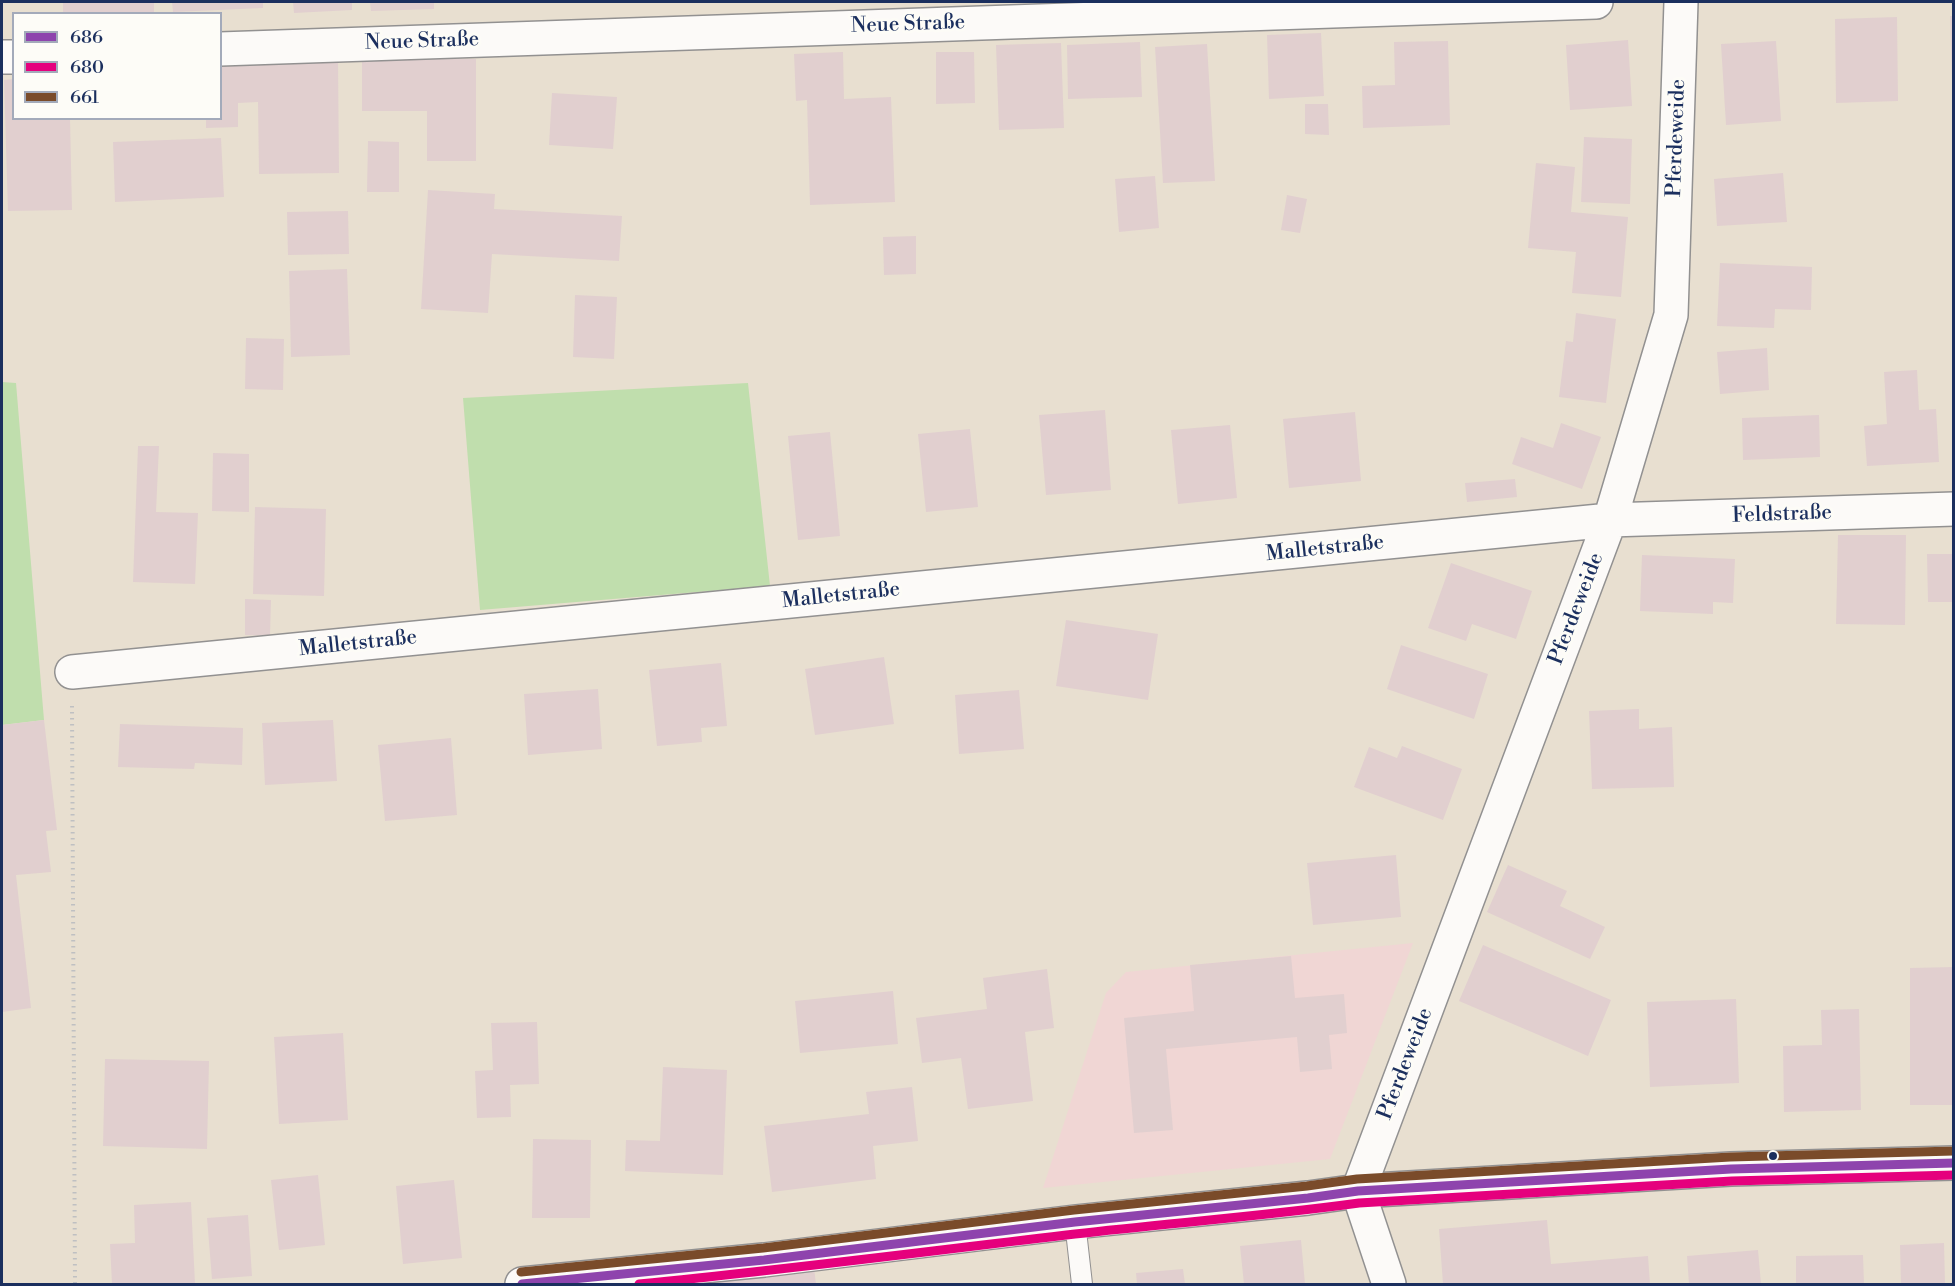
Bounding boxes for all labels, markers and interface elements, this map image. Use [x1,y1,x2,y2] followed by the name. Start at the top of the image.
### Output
[850,10,966,40] street label: Neue Straße
[12,12,222,120] legend
[70,26,103,49] text: 686
[364,27,480,57] street label: Neue Straße
[70,56,104,79] text: 680
[1662,79,1692,197] street label: Pferdeweide
[70,86,99,109] text: 661
[1732,501,1832,529] street label: Feldstraße
[1265,530,1385,568] street label: Malletstraße
[1544,549,1610,669] street label: Pferdeweide
[781,577,901,615] street label: Malletstraße
[298,625,418,663] street label: Malletstraße
[1373,1004,1439,1124] street label: Pferdeweide
[1767,1150,1779,1162] unlabelled marker

